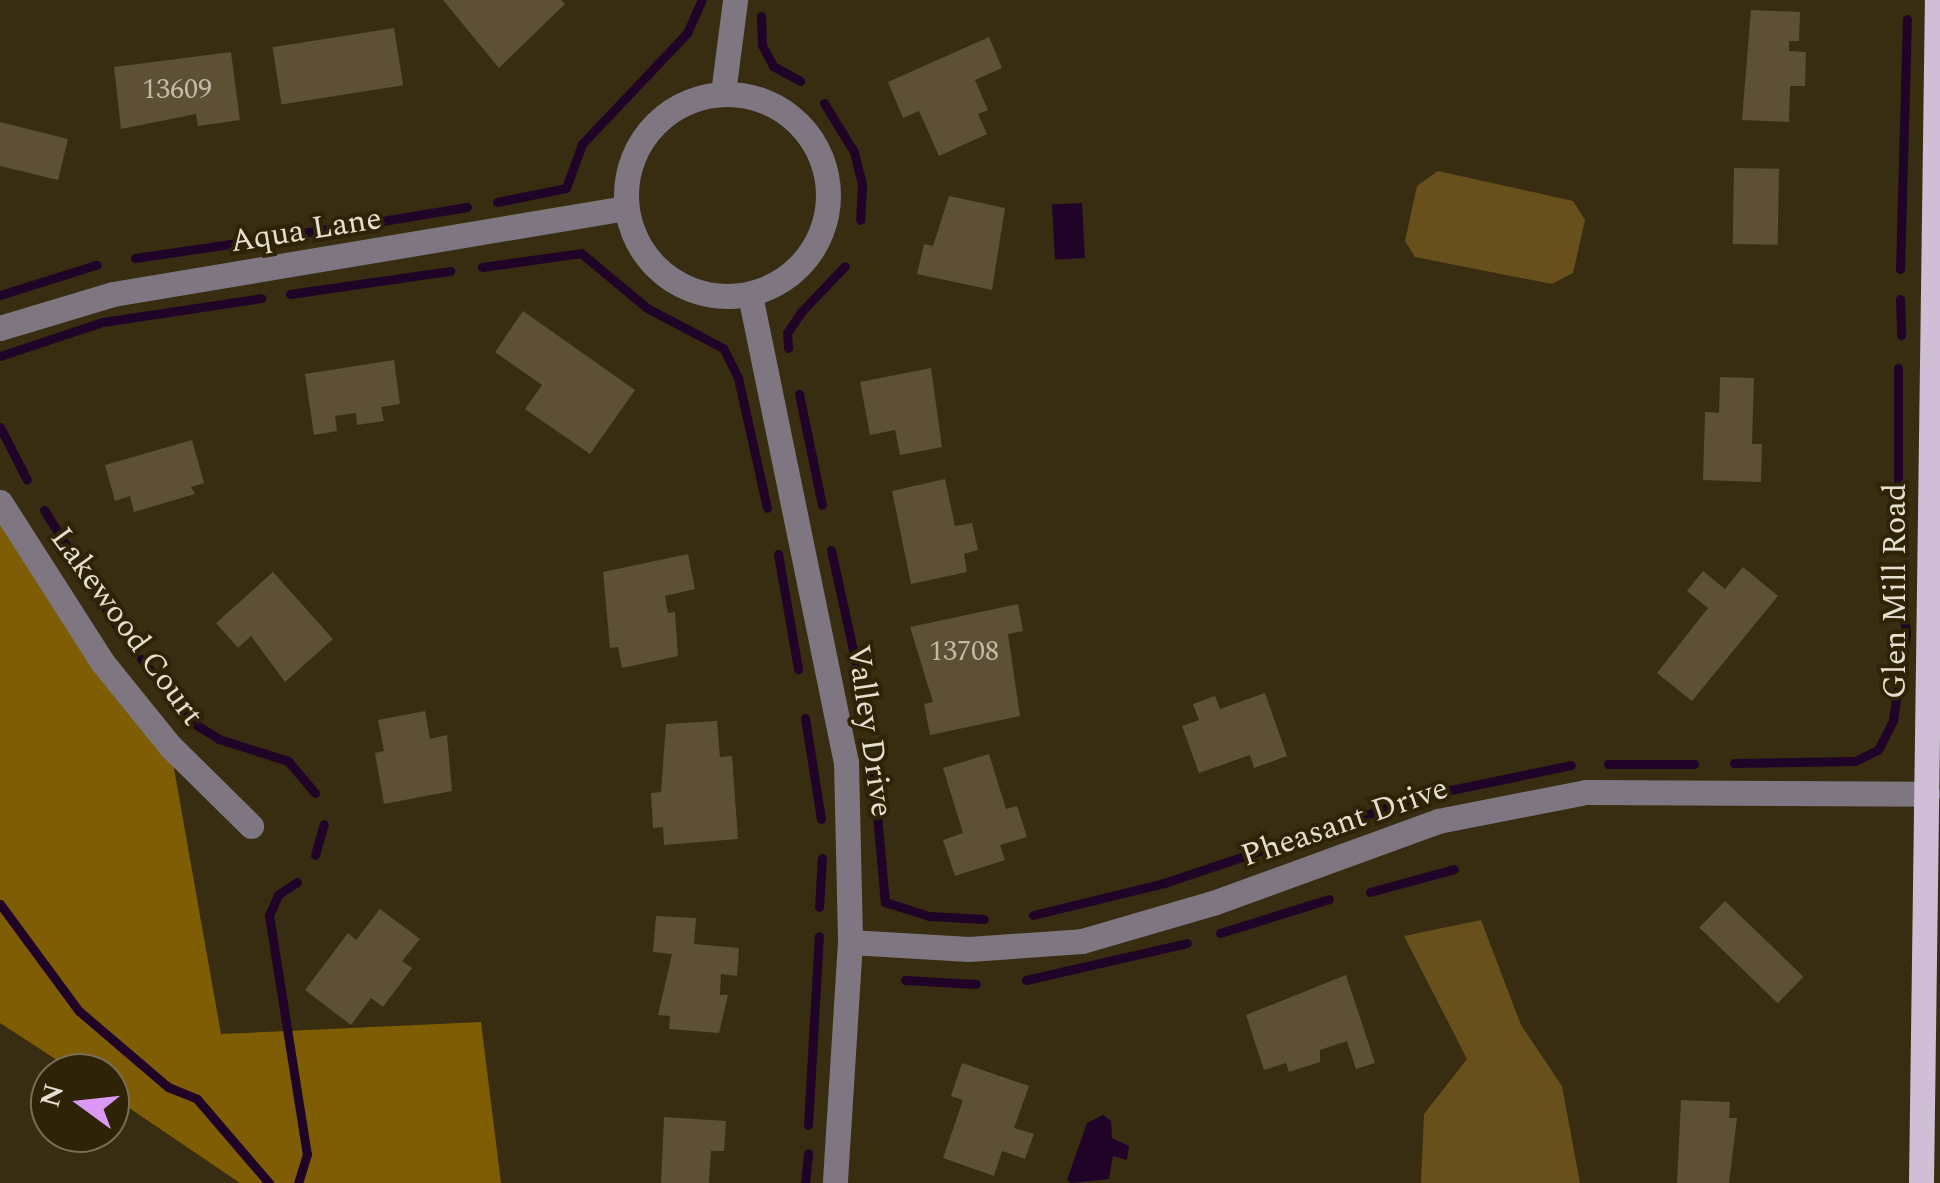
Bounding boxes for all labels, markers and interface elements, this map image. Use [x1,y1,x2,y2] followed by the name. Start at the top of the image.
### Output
[142,73,212,107] house number: 13609
[228,200,384,262] street label: Aqua Lane
[1877,483,1915,699] street label: Glen Mill Road
[41,520,211,734] street label: Lakewood Court
[929,635,999,669] house number: 13708
[838,642,900,820] street label: Valley Drive
[1237,770,1453,876] street label: Pheasant Drive
[30,1053,130,1153] north arrow
[29,1079,76,1112] text: N

